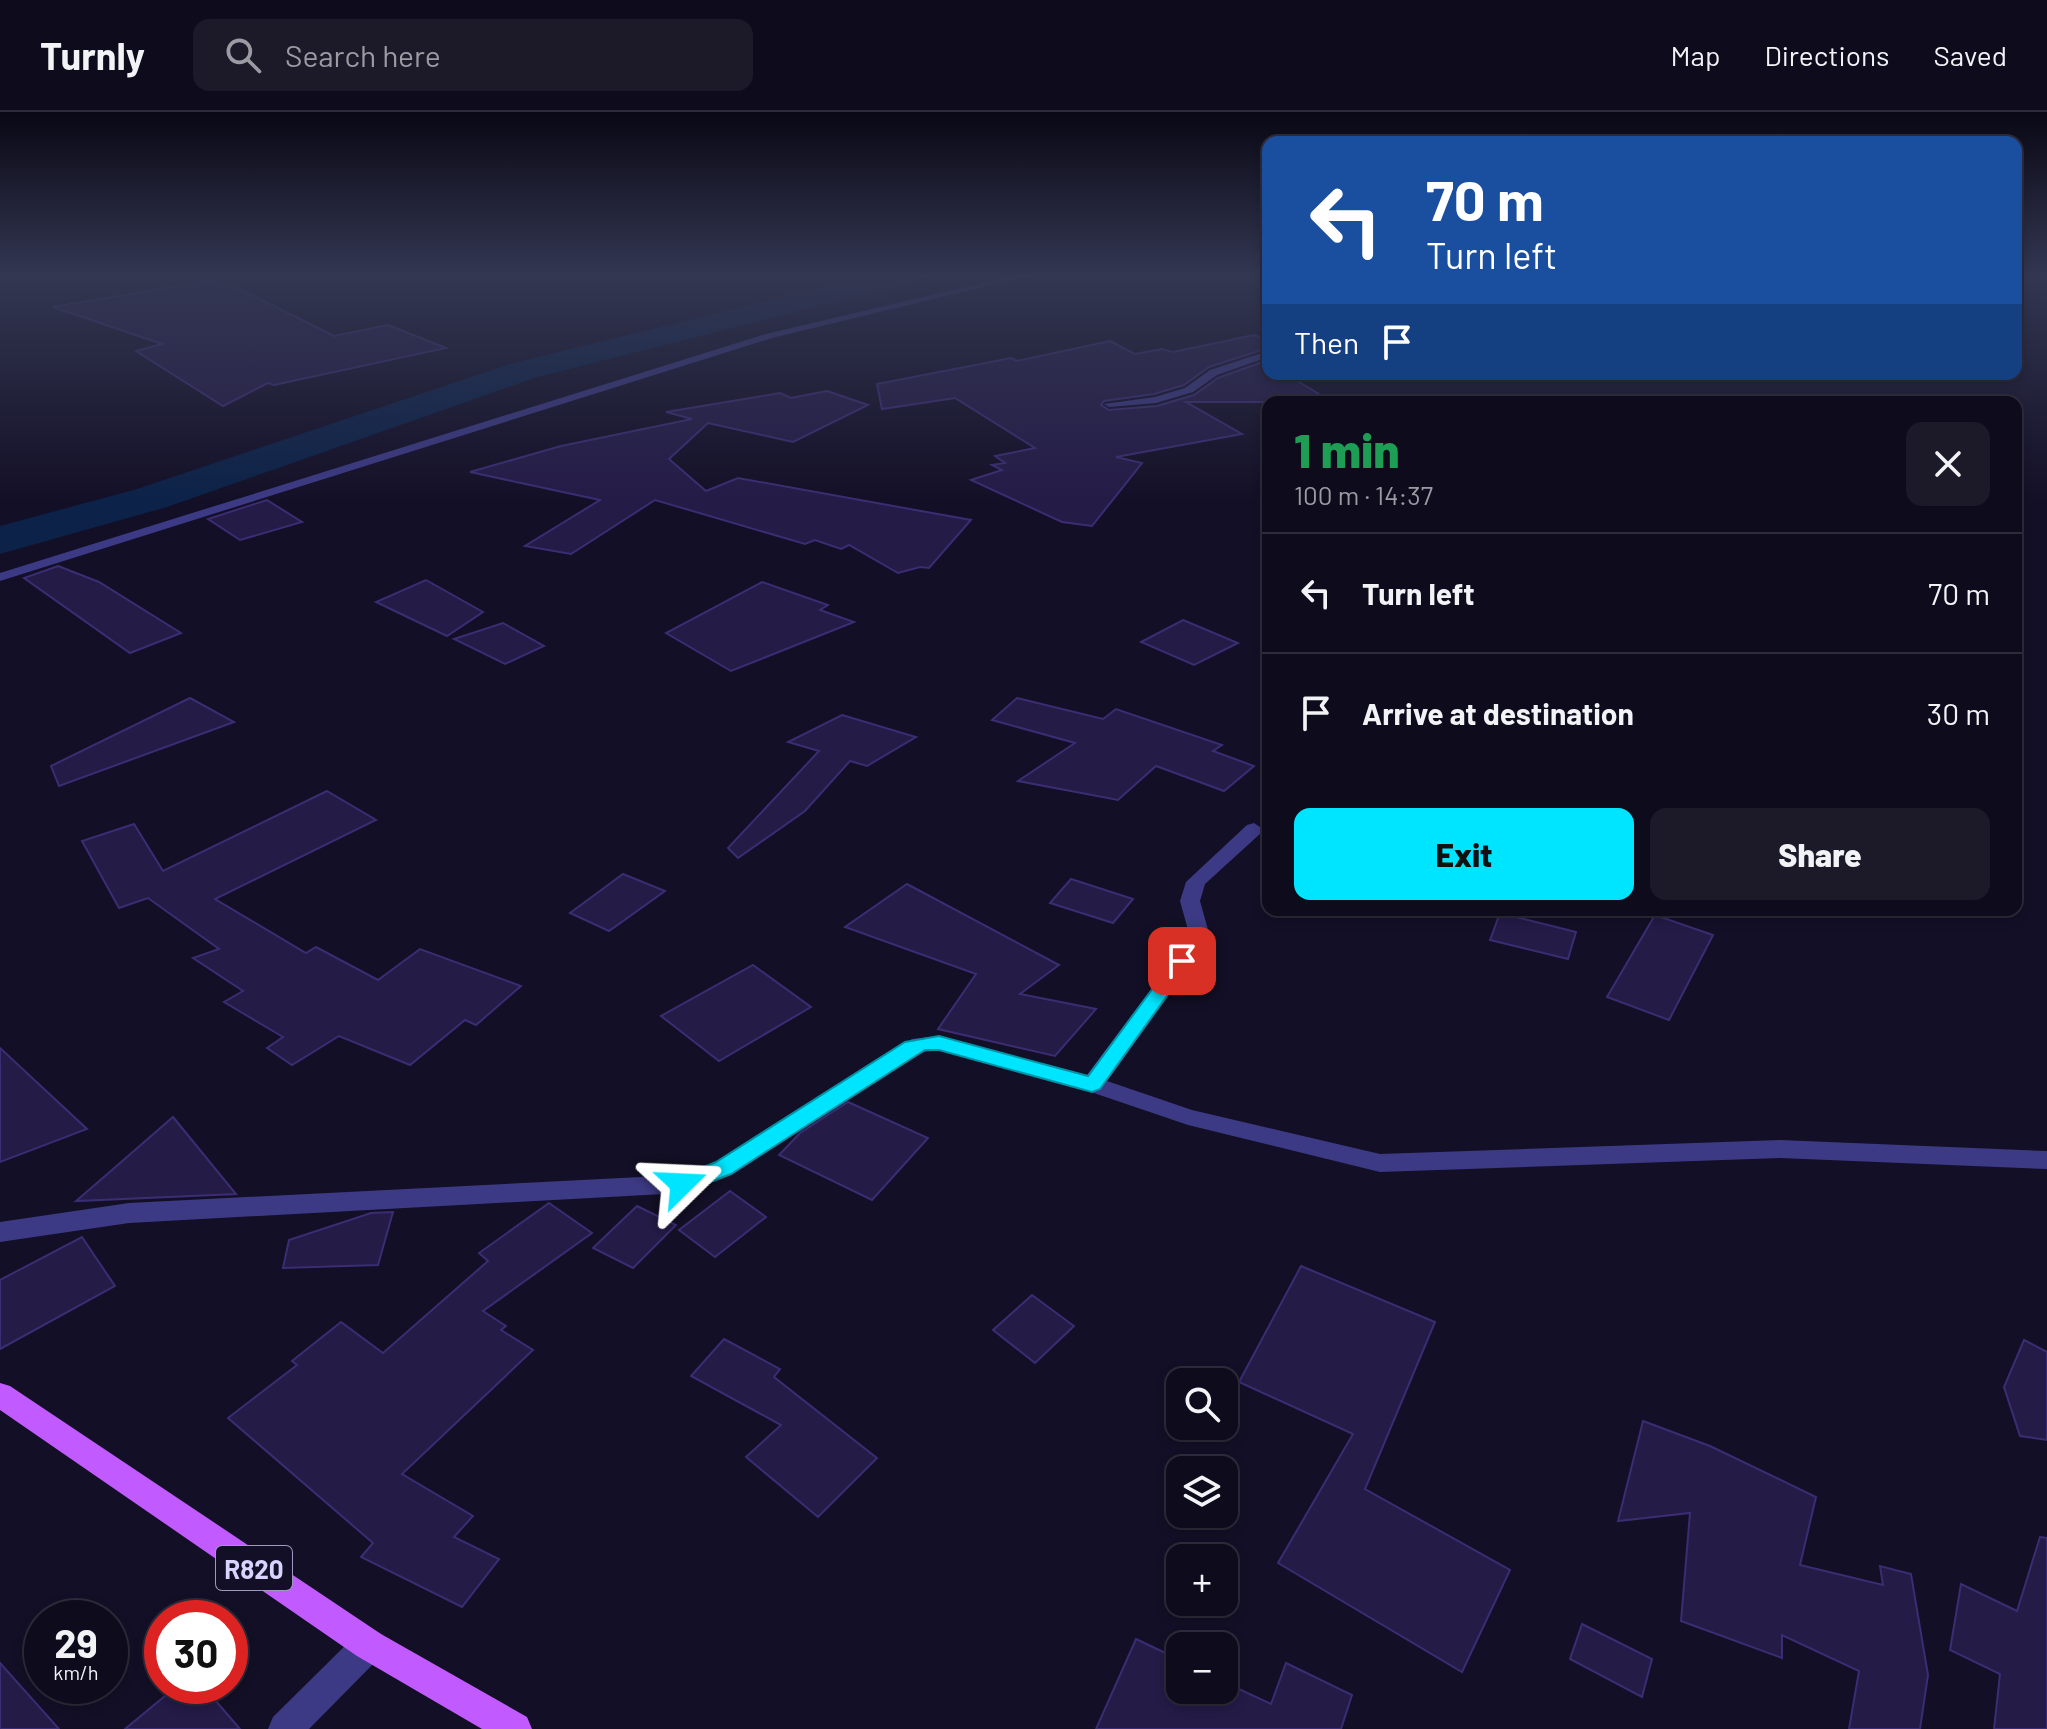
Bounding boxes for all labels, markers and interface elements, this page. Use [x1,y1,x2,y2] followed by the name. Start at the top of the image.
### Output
[193,19,753,91] search box
[40,32,145,78] text: Turnly
[221,33,265,77] icon: search
[285,37,441,73] text: Search here
[1671,38,1720,72] text: Map
[1764,38,1890,72] text: Directions
[1934,38,2007,72] text: Saved
[1426,165,1544,232] text: 70 m
[1294,168,1398,272] icon: left
[1426,233,1557,276] text: Turn left
[1375,320,1419,364] icon: arrive
[1294,324,1359,360] text: Then
[1294,420,1400,478] text: 1 min
[1906,422,1990,506] button: close
[1294,479,1433,510] text: 100 m · 14:37
[1294,571,1338,615] icon: left
[1362,575,1475,611] text: Turn left
[1928,575,1990,611] text: 70 m
[1294,691,1338,735] icon: arrive
[1362,695,1634,731] text: Arrive at destination
[1927,695,1990,731] text: 30 m
[1294,808,1634,900] button: Exit
[1650,808,1990,900] button: Share
[1148,927,1216,995] pin
[1160,939,1204,983] icon: arrive
[640,1142,724,1226] position arrow
[1166,1368,1238,1704] map controls
[1166,1368,1238,1440] button: search
[1166,1456,1238,1528] button: layers
[1166,1544,1238,1616] button: +
[216,1546,292,1590] road number: R820
[144,1600,248,1704] speed limit sign: 30
[54,1618,98,1666] text: 29
[1166,1632,1238,1704] button: −
[53,1660,99,1684] text: km/h

